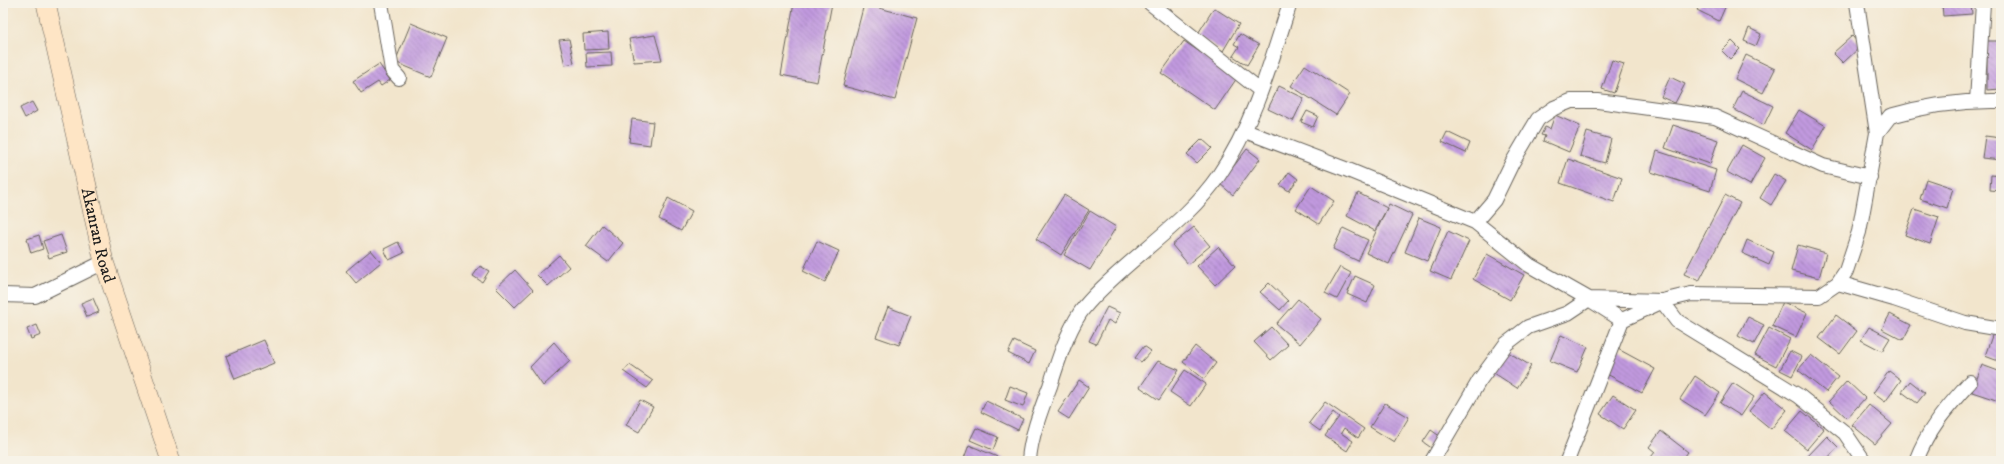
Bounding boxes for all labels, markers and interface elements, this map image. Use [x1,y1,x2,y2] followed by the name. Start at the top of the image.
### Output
[76,186,120,286] street label: Akanran Road

